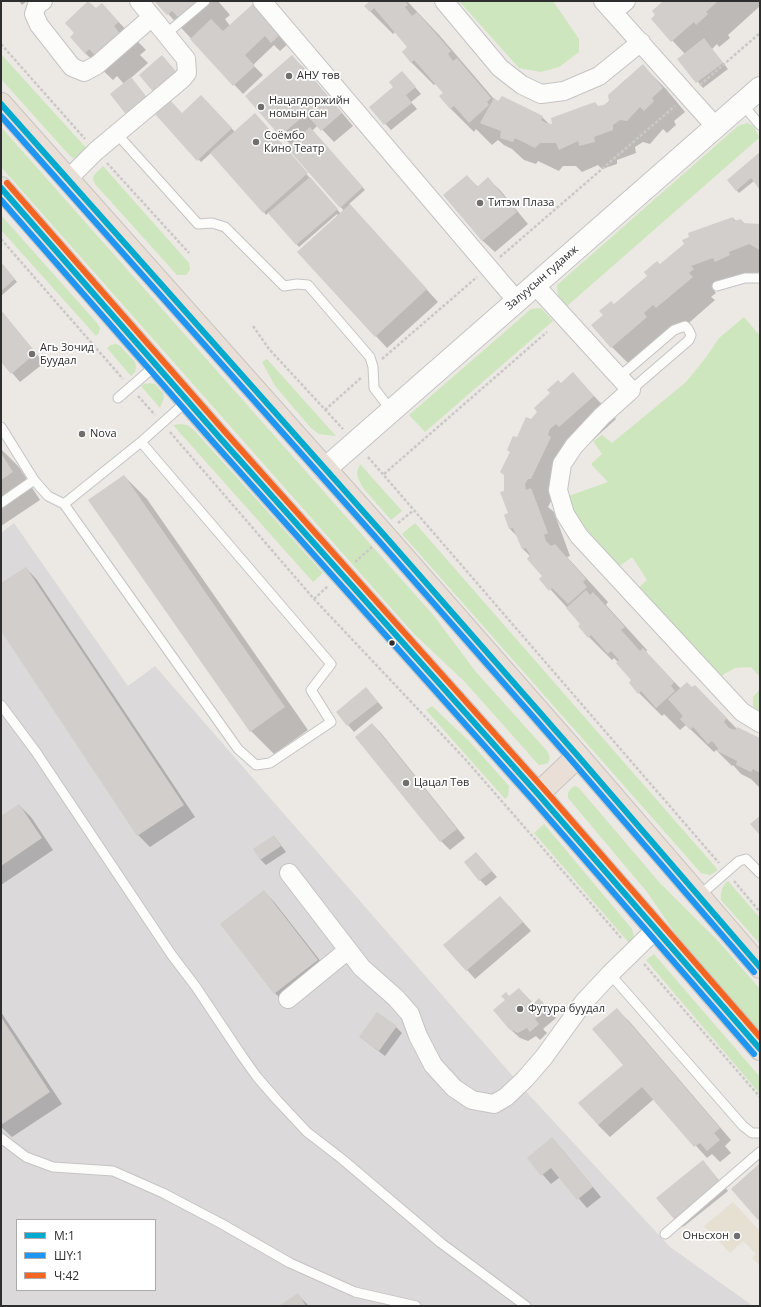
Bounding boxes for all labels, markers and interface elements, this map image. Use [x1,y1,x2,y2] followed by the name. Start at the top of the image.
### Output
[297,69,340,83] place label: АНУ төв
[284,71,294,81] marker: АНУ төв
[269,94,350,120] place label: Нацагдоржийн номын сан
[256,102,266,112] marker: Нацагдоржийн номын сан
[264,129,324,155] place label: Соёмбо Кино Театр
[251,137,261,147] marker: Соёмбо Кино Театр
[488,196,554,210] place label: Титэм Плаза
[475,198,485,208] marker: Титэм Плаза
[503,243,581,313] street label: Залуусын гудамж
[40,341,94,367] place label: Агь 3очид Буудал
[27,349,37,359] marker: Агь 3очид Буудал
[90,427,117,441] place label: Nova
[77,429,87,439] marker: Nova
[387,638,397,648] unlabelled marker
[414,776,469,790] place label: Цацал Төв
[401,778,411,788] marker: Цацал Төв
[528,1002,605,1016] place label: Футура буудал
[515,1004,525,1014] marker: Футура буудал
[16,1219,156,1291] legend
[54,1227,75,1244] text: М:1
[682,1229,729,1243] place label: Оньсхон
[732,1231,742,1241] marker: Оньсхон
[54,1247,83,1264] text: ШҮ:1
[54,1267,79,1284] text: Ч:42

